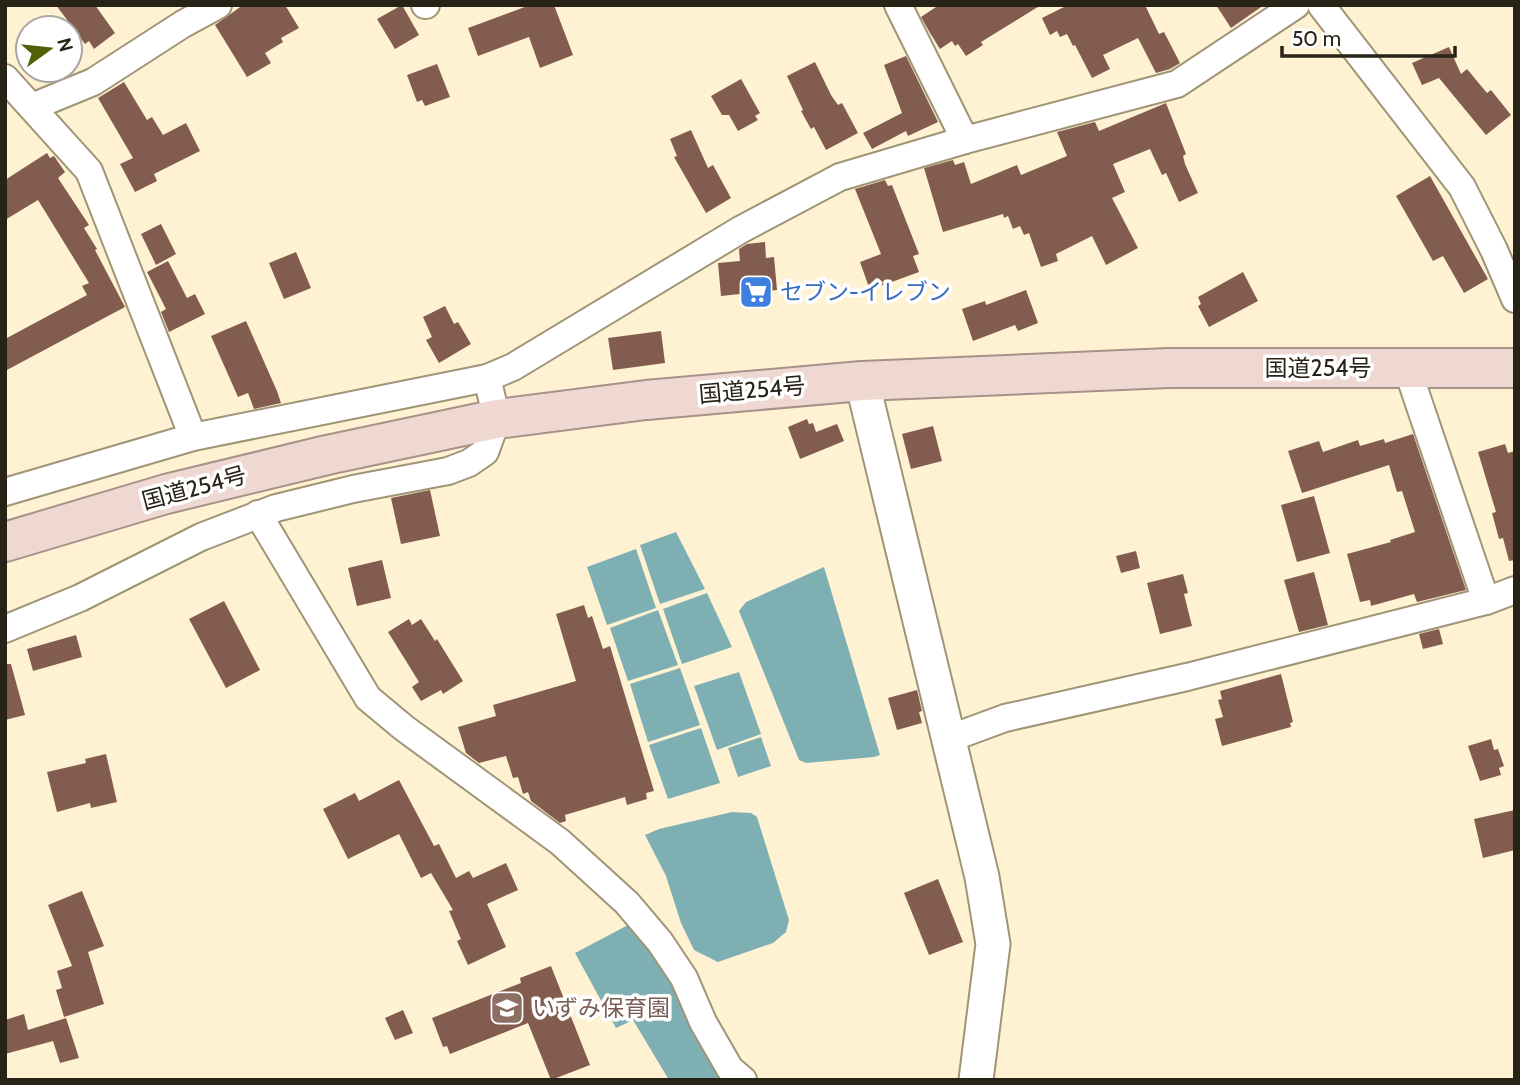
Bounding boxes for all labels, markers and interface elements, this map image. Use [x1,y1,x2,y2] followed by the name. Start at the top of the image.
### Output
[14,14,84,84] north arrow
[1282,14,1455,58] scale bar
[1292,26,1341,51] text: 50 m
[52,35,78,54] text: N
[737,273,775,311] supermarket icon: セブン-イレブン
[780,278,951,306] place label: セブン-イレブン
[1265,354,1371,382] street label: 国道254号
[698,371,806,409] street label: 国道254号
[139,461,249,515] street label: 国道254号
[488,989,526,1027] school or university icon: いずみ保育園
[532,994,670,1022] place label: いずみ保育園

